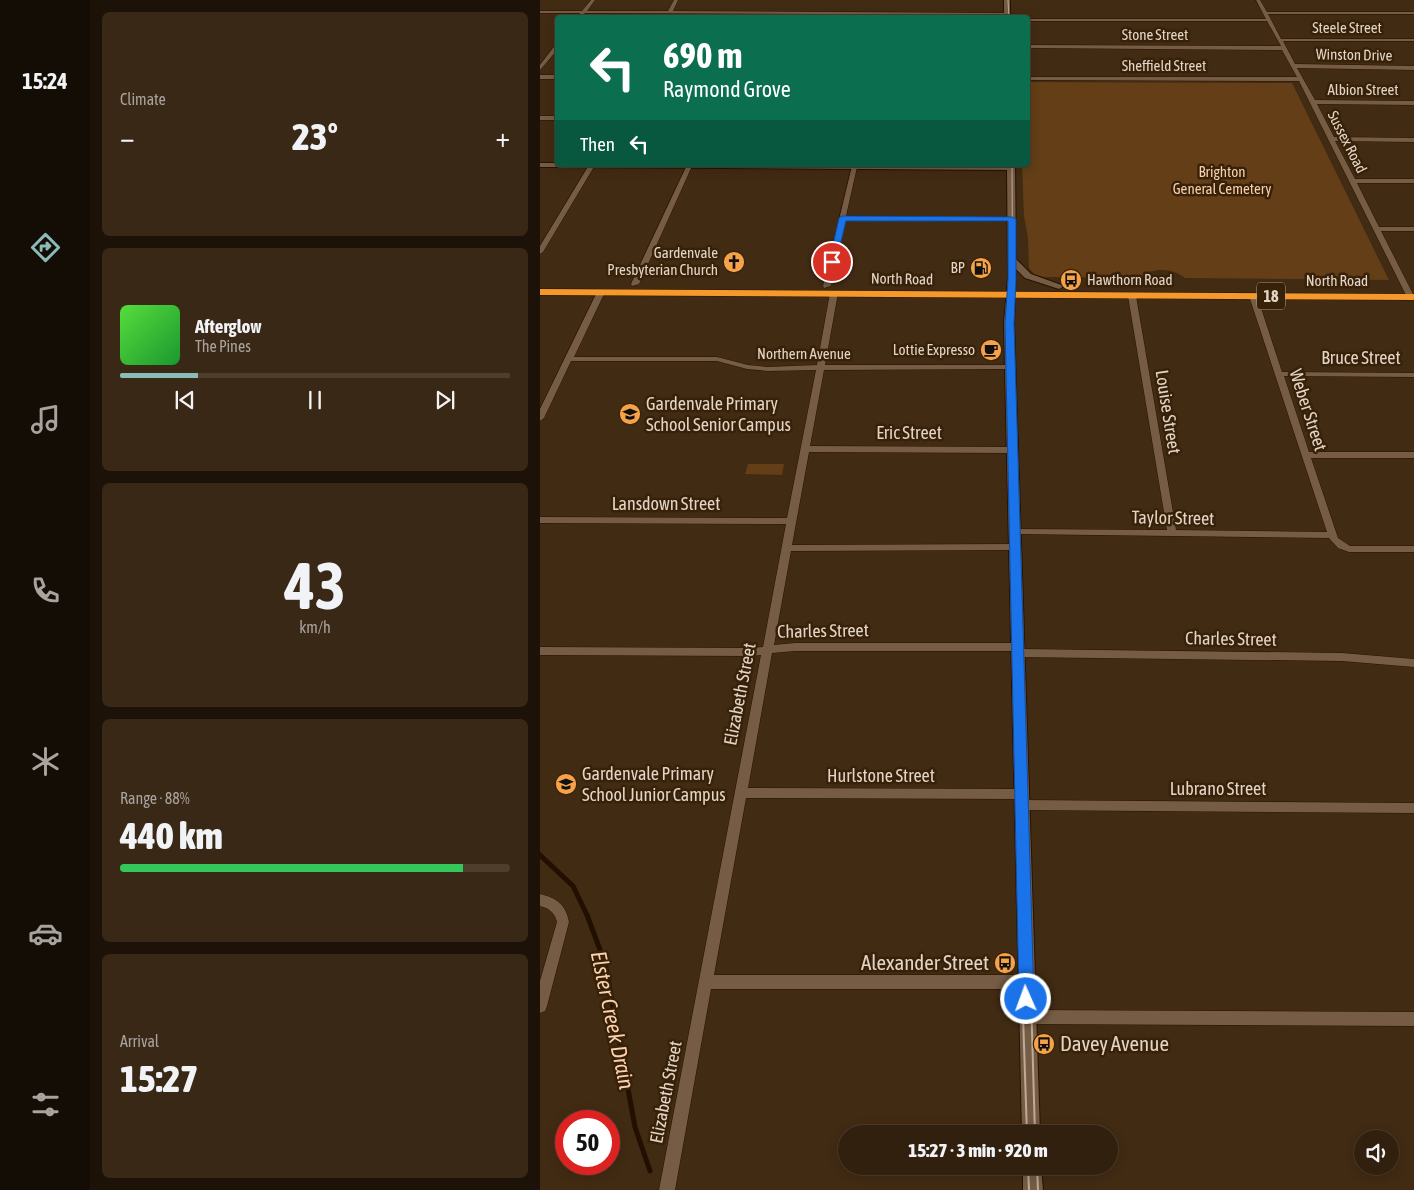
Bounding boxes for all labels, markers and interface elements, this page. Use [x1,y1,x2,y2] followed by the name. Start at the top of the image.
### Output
[1312,19,1382,36] street label: Steele Street
[1122,26,1188,43] street label: Stone Street
[580,35,645,100] icon: left
[663,35,742,75] text: 690 m
[1316,45,1393,64] street label: Winston Drive
[1122,57,1206,74] street label: Sheffield Street
[22,68,68,94] text: 15:24
[663,76,791,102] text: Raymond Grove
[1327,81,1399,98] street label: Albion Street
[120,90,166,108] text: Climate
[1325,108,1370,176] street label: Sussex Road
[292,115,338,158] text: 23°
[120,121,135,153] text: −
[495,121,510,153] text: +
[625,130,653,158] icon: left
[580,133,615,155] text: Then
[1173,163,1271,197] park label: Brighton General Cemetery
[28,230,63,265] icon: directions
[811,241,853,283] pin
[607,244,718,278] place label: Gardenvale Presbyterian Church
[818,248,846,276] icon: arrive
[722,250,746,274] church icon: Gardenvale Presbyterian Church
[969,256,993,280] fuel station icon: BP
[951,259,965,276] place label: BP
[1059,268,1083,292] bus stop icon: Hawthorn Road
[871,269,933,288] street label: North Road
[1087,271,1173,288] place label: Hawthorn Road
[1306,272,1368,289] street label: North Road
[1257,282,1285,310] road number: 18
[195,315,262,337] text: Afterglow
[195,337,251,355] text: The Pines
[979,338,1003,362] cafe icon: Lottie Expresso
[893,341,975,358] place label: Lottie Expresso
[757,345,851,362] street label: Northern Avenue
[1321,347,1401,368] street label: Bruce Street
[1285,366,1332,453] street label: Weber Street
[1151,368,1185,455] street label: Louise Street
[171,386,199,414] icon: previous
[301,386,329,414] icon: pause
[431,386,459,414] icon: next
[646,393,791,435] place label: Gardenvale Primary School Senior Campus
[28,402,63,437] icon: music
[618,402,642,426] school or university icon: Gardenvale Primary School Senior Campus
[876,422,942,443] street label: Eric Street
[612,493,720,514] street label: Lansdown Street
[1131,506,1215,529] street label: Taylor Street
[284,548,346,623] text: 43
[28,573,63,608] icon: phone
[299,618,331,636] text: km/h
[777,619,869,642] street label: Charles Street
[1185,627,1277,650] street label: Charles Street
[719,641,760,747] street label: Elizabeth Street
[28,744,63,779] icon: climate
[582,763,726,805] place label: Gardenvale Primary School Junior Campus
[827,765,935,786] street label: Hurlstone Street
[554,772,578,796] school or university icon: Gardenvale Primary School Junior Campus
[1170,778,1266,799] street label: Lubrano Street
[120,789,190,807] text: Range · 88%
[120,814,223,857] text: 440 km
[28,916,63,951] icon: car
[586,949,640,1092] water label: Elster Creek Drain
[861,950,989,974] place label: Alexander Street
[993,951,1017,975] bus stop icon: Alexander Street
[999,972,1051,1024] position arrow
[1060,1031,1169,1055] place label: Davey Avenue
[120,1032,159,1050] text: Arrival
[1032,1032,1056,1056] bus stop icon: Davey Avenue
[645,1039,686,1145] street label: Elizabeth Street
[120,1057,198,1100] text: 15:27
[28,1087,63,1122] icon: filters
[555,1110,620,1175] speed limit sign: 50
[1354,1130,1399,1175] map controls
[1354,1130,1399,1175] button: sound
[908,1139,1048,1161] text: 15:27 · 3 min · 920 m

